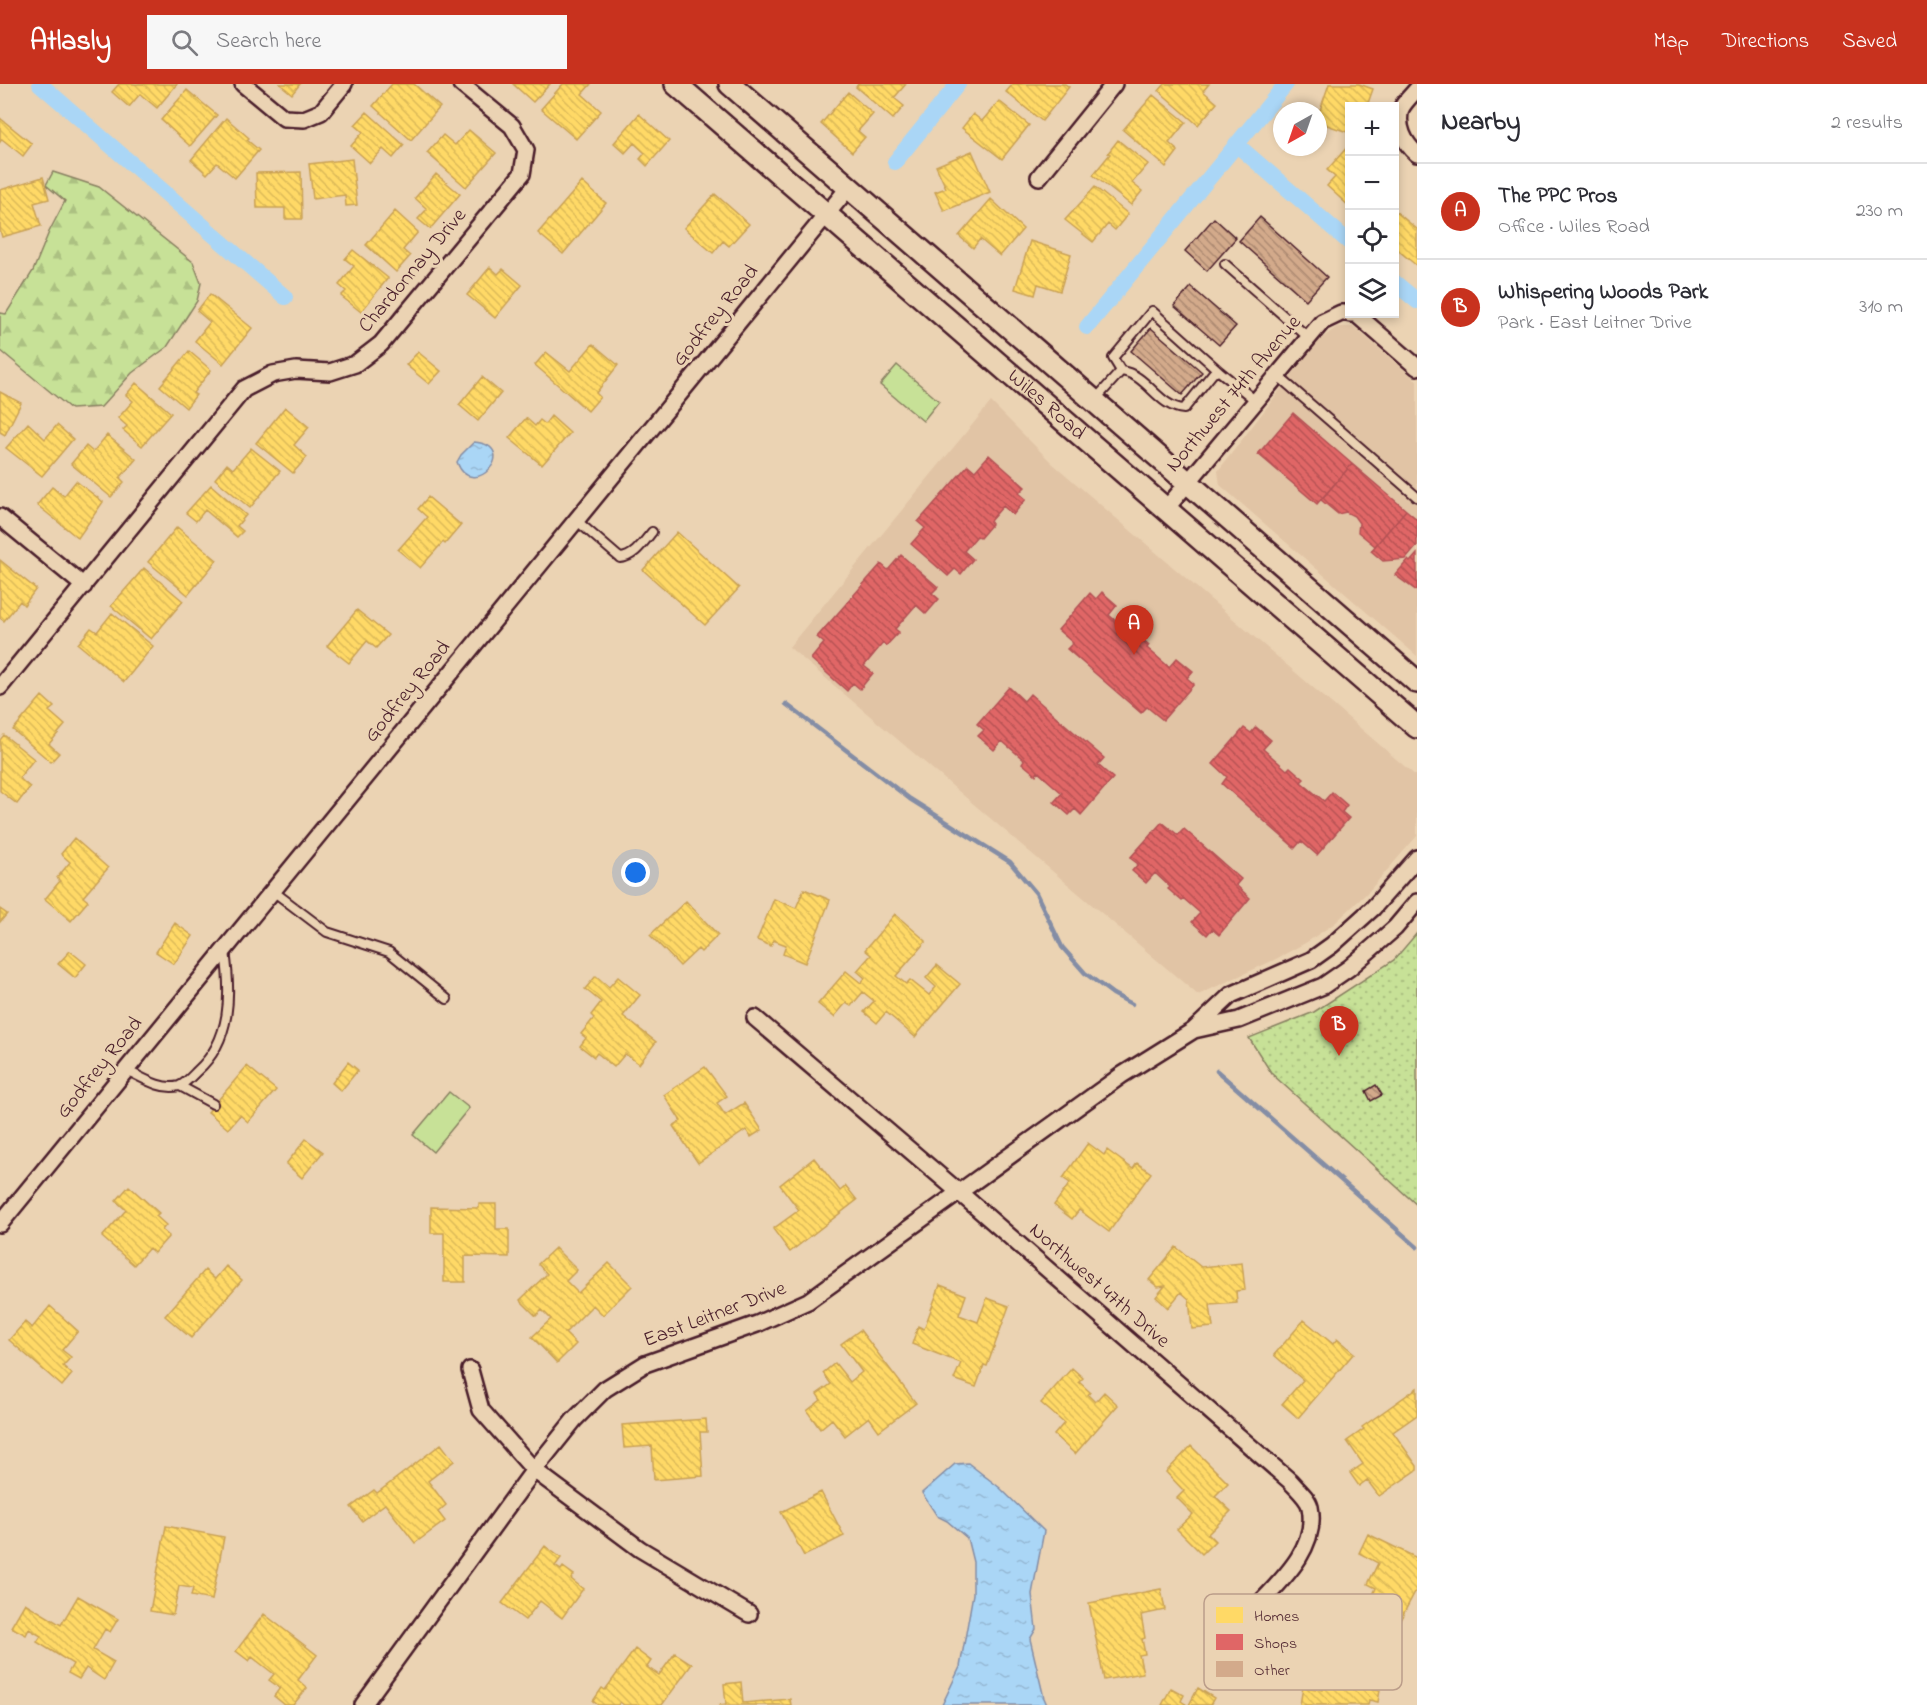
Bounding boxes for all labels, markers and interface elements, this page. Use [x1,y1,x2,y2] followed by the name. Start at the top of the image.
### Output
[147,15,567,69] search box
[30,22,111,63] text: Atlasly
[168,26,201,59] icon: search
[216,26,321,58] text: Search here
[1653,27,1689,57] text: Map
[1722,27,1809,57] text: Directions
[1842,27,1897,57] text: Saved
[1273,102,1327,156] north arrow
[1345,102,1399,318] map controls
[1345,102,1399,156] button: +
[1441,104,1520,142] text: Nearby
[1831,109,1903,138] text: 2 results
[1345,156,1399,210] button: −
[1498,181,1618,213] text: The PPC Pros
[1454,197,1467,226] text: A
[1856,197,1903,226] text: 230 m
[352,202,476,341] street label: Chardonnay Drive
[1345,210,1399,264] button: locate
[1498,213,1650,242] text: Office · Wiles Road
[665,258,768,375] street label: Godfrey Road
[1345,264,1399,318] button: layers
[1498,277,1708,309] text: Whispering Woods Park
[1454,293,1467,322] text: B
[1859,293,1903,322] text: 310 m
[1159,308,1309,479] street label: Northwest 74th Avenue
[1498,309,1692,338] text: Park · East Leitner Drive
[1000,362,1092,448] street label: Wiles Road
[1114,606,1154,655] pin: A
[357,634,460,751] street label: Godfrey Road
[621,858,650,887] your location
[1320,1006,1358,1056] pin: B
[49,1010,152,1127] street label: Godfrey Road
[1022,1216,1177,1356] street label: Northwest 47th Drive
[639,1274,791,1356] street label: East Leitner Drive
[1204,1594,1402,1690] legend
[1254,1605,1299,1629] text: Homes
[1254,1632,1297,1656] text: Shops
[1254,1659,1290,1683] text: Other

